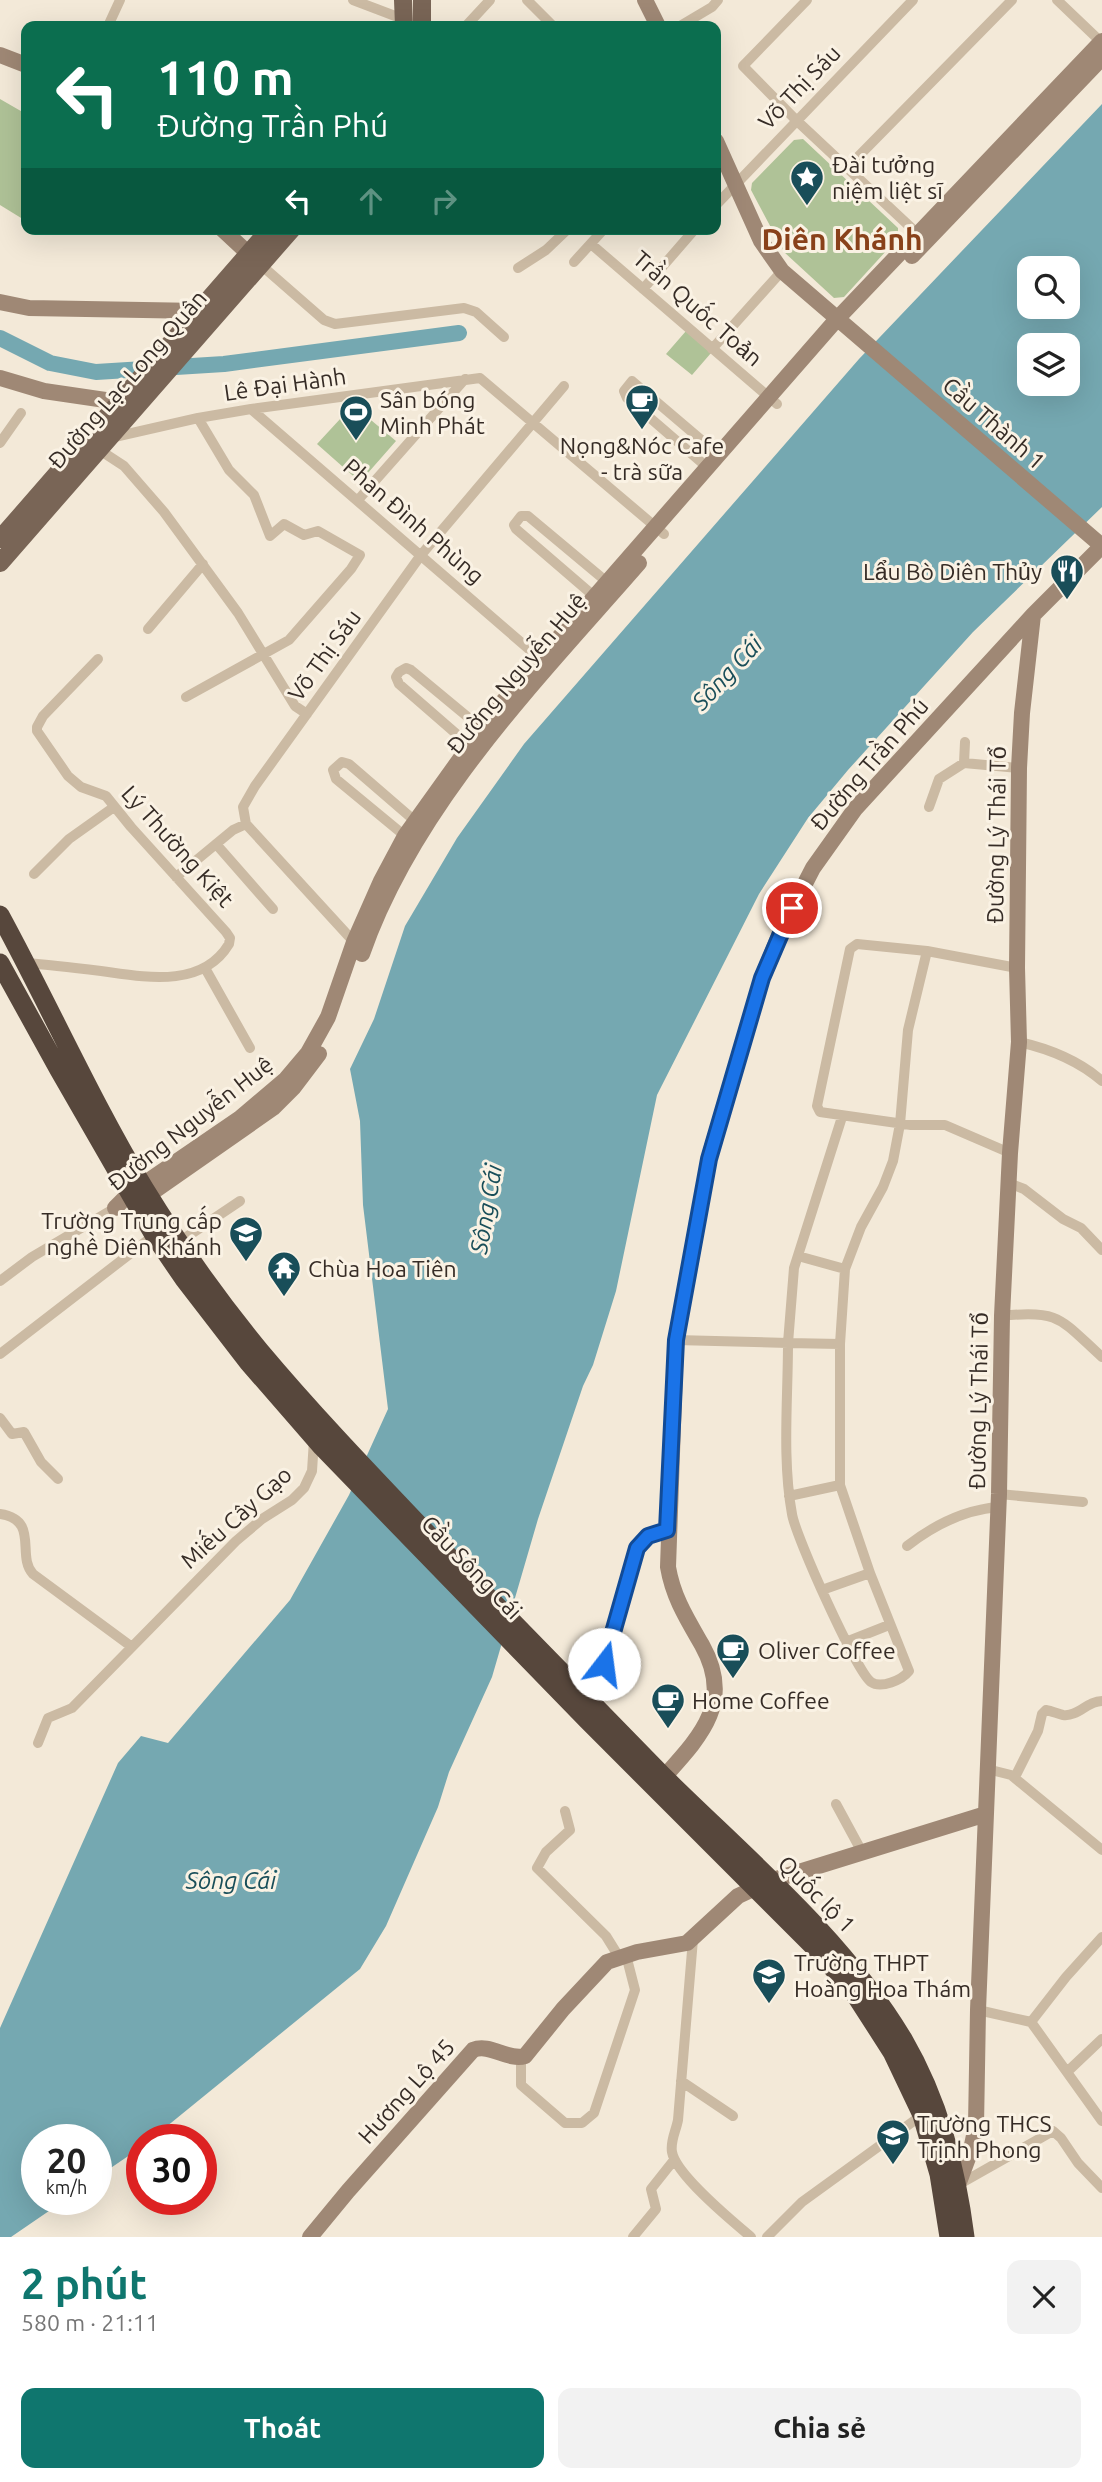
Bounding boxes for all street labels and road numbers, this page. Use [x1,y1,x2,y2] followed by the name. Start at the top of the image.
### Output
[753,40,845,134] street label: Võ Thị Sáu
[629,243,769,371] street label: Trần Quốc Toản
[43,285,211,473] street label: Đường Lạc Long Quân
[222,363,348,405] street label: Lê Đại Hành
[938,370,1052,474] street label: Cầu Thành 1
[339,453,489,589] street label: Phan Đình Phùng
[440,587,591,758] street label: Đường Nguyễn Huệ
[283,605,365,705] street label: Võ Thị Sáu
[803,691,933,835] street label: Đường Trần Phú
[982,746,1010,924] street label: Đường Lý Thái Tổ
[117,780,239,912] street label: Lý Thường Kiệt
[102,1050,277,1195] street label: Đường Nguyễn Huệ
[964,1312,992,1490] street label: Đường Lý Thái Tổ
[174,1459,296,1573] street label: Miếu Cây Gạo
[417,1509,529,1624] street label: Cầu Sông Cái
[773,1849,862,1938] street label: Quốc lộ 1
[353,2034,459,2148] street label: Hương Lộ 45

